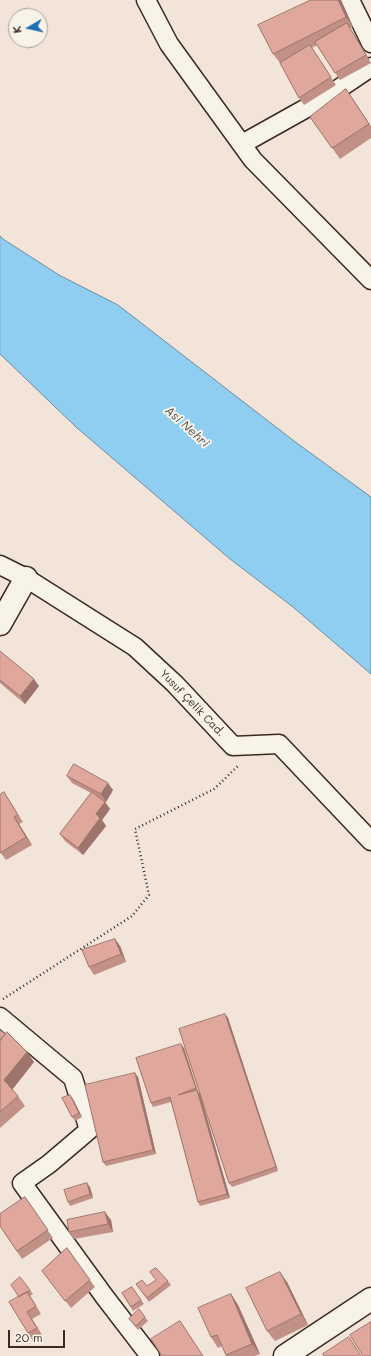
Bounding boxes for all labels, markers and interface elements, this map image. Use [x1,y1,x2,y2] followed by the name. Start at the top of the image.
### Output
[8,8,48,48] north arrow
[9,25,25,35] text: K
[162,403,212,451] water label: Asi Nehri
[157,667,227,739] street label: Yusuf Çelik Cad.
[10,1322,67,1348] scale bar
[15,1329,43,1345] text: 20 m

